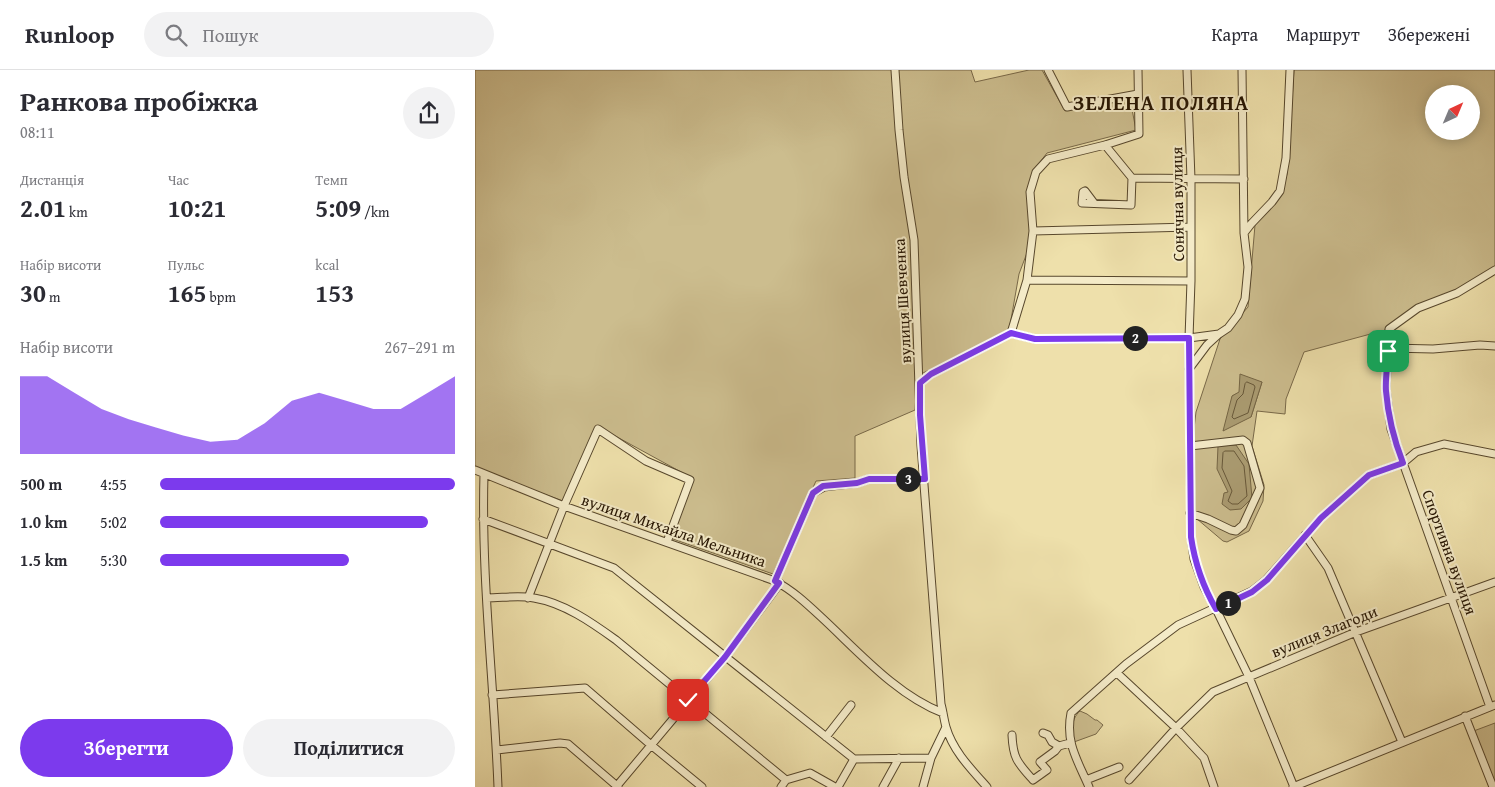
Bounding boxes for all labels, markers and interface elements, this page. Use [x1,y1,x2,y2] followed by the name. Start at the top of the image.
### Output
[144,12,494,57] search box
[25,17,114,52] text: Runloop
[162,21,190,49] icon: search
[202,21,258,49] text: Пошук
[1212,21,1258,48] text: Карта
[1286,21,1360,48] text: Маршрут
[1388,21,1470,48] text: Збережені
[20,80,258,121] text: Ранкова пробіжка
[1425,85,1480,140] north arrow
[1425,85,1480,140] map controls
[403,87,455,139] button: share
[1073,87,1249,118] district label: ЗЕЛЕНА ПОЛЯНА
[20,120,55,144] text: 08:11
[1164,146,1190,262] street label: Сонячна вулиця
[20,170,84,190] text: Дистанція
[168,170,189,190] text: Час
[315,170,348,190] text: Темп
[20,190,66,226] text: 2.01
[168,190,227,226] text: 10:21
[315,190,361,226] text: 5:09
[66,202,88,222] text: km
[361,202,390,222] text: /km
[887,238,917,364] street label: вулиця Шевченка
[20,255,101,275] text: Набір висоти
[168,255,204,275] text: Пульс
[315,255,339,275] text: kcal
[20,275,46,311] text: 30
[168,275,207,311] text: 165
[315,275,354,311] text: 153
[46,287,60,307] text: m
[207,287,236,307] text: bpm
[1123,326,1147,350] pin: 2
[1132,328,1139,348] text: 2
[1367,330,1409,372] pin
[20,335,113,359] text: Набір висоти
[385,335,455,359] text: 267–291 m
[1374,337,1402,365] icon: arrive
[895,466,921,492] pin: 3
[905,469,912,489] text: 3
[20,472,62,496] text: 500 m
[100,472,127,496] text: 4:55
[1416,486,1484,618] street label: Спортивна вулиця
[579,487,770,573] street label: вулиця Михайла Мельника
[20,510,67,534] text: 1.0 km
[100,510,127,534] text: 5:02
[20,548,67,572] text: 1.5 km
[100,548,127,572] text: 5:30
[1215,590,1241,616] pin: 1
[1225,593,1232,613] text: 1
[1267,599,1381,663] street label: вулиця Злагоди
[667,679,709,721] pin
[674,686,702,714] icon: check
[20,719,233,777] button: Зберегти
[243,719,455,777] button: Поділитися

